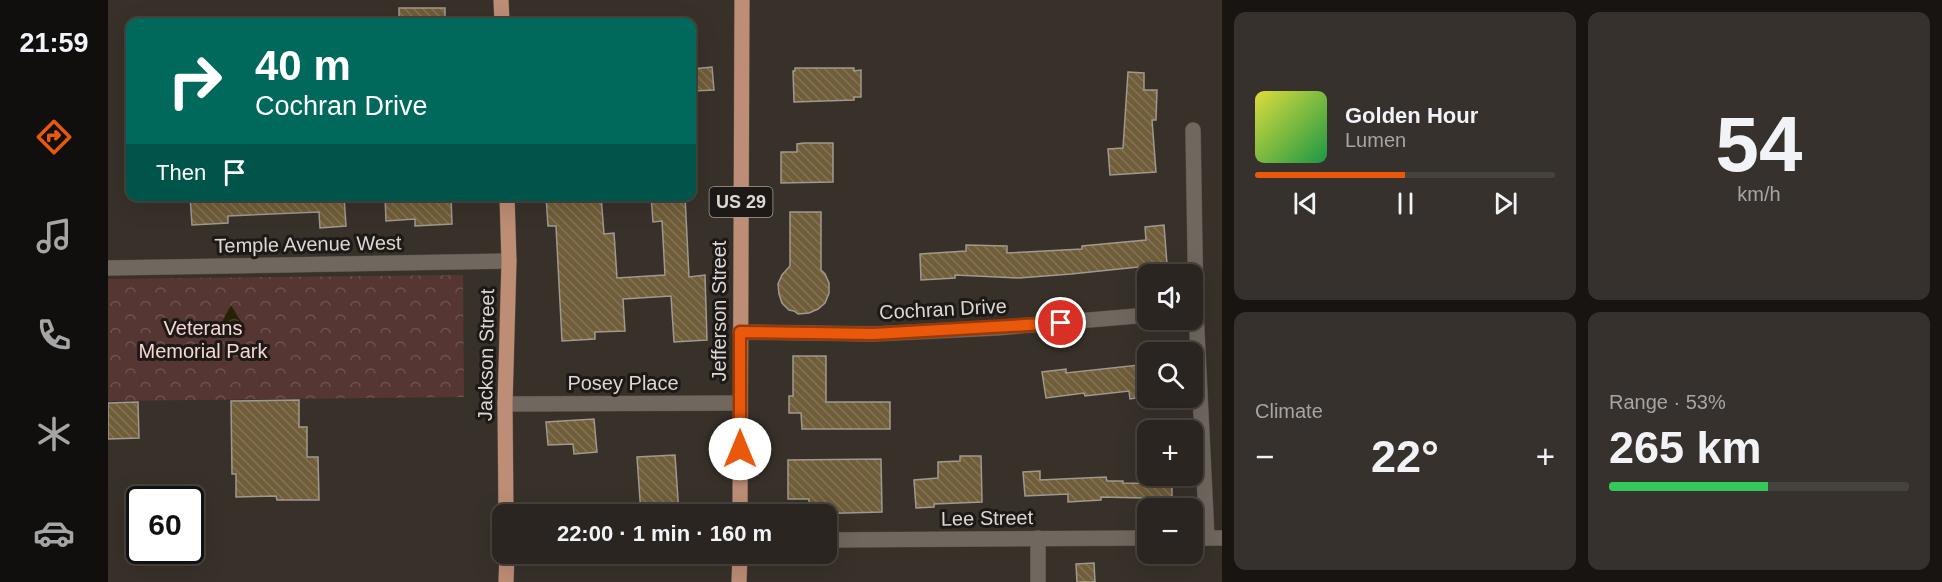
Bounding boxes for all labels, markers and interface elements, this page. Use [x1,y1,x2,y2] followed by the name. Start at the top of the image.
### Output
[19,28,89,58] text: 21:59
[156,42,234,120] icon: right
[255,42,351,89] text: 40 m
[255,91,428,121] text: Cochran Drive
[1716,100,1802,188] text: 54
[1345,103,1478,128] text: Golden Hour
[33,116,75,158] icon: directions
[1345,129,1406,151] text: Lumen
[218,156,251,189] icon: arrive
[156,160,206,185] text: Then
[1737,183,1781,205] text: km/h
[710,187,772,217] road number: US 29
[1289,187,1322,220] icon: previous
[1389,187,1422,220] icon: pause
[1489,187,1522,220] icon: next
[33,215,75,257] icon: music
[214,231,402,257] street label: Temple Avenue West
[708,240,730,381] street label: Jefferson Street
[1137,264,1203,564] map controls
[1137,264,1203,330] button: sound
[474,288,498,421] street label: Jackson Street
[879,295,1007,323] street label: Cochran Drive
[1035,297,1086,348] pin
[1044,306,1077,339] icon: arrive
[33,314,75,356] icon: phone
[139,317,268,362] park label: Veterans Memorial Park
[1137,342,1203,408] button: search
[567,372,679,394] street label: Posey Place
[1609,391,1726,413] text: Range · 53%
[1255,400,1323,422] text: Climate
[33,413,75,455] icon: climate
[708,417,772,481] position arrow
[1137,420,1203,486] button: +
[1609,422,1762,473] text: 265 km
[1371,431,1439,482] text: 22°
[1255,438,1274,475] text: −
[1536,438,1555,475] text: +
[126,486,204,564] speed limit sign: 60
[1137,498,1203,564] button: −
[941,506,1034,530] street label: Lee Street
[33,512,75,554] icon: car
[557,521,772,546] text: 22:00 · 1 min · 160 m

